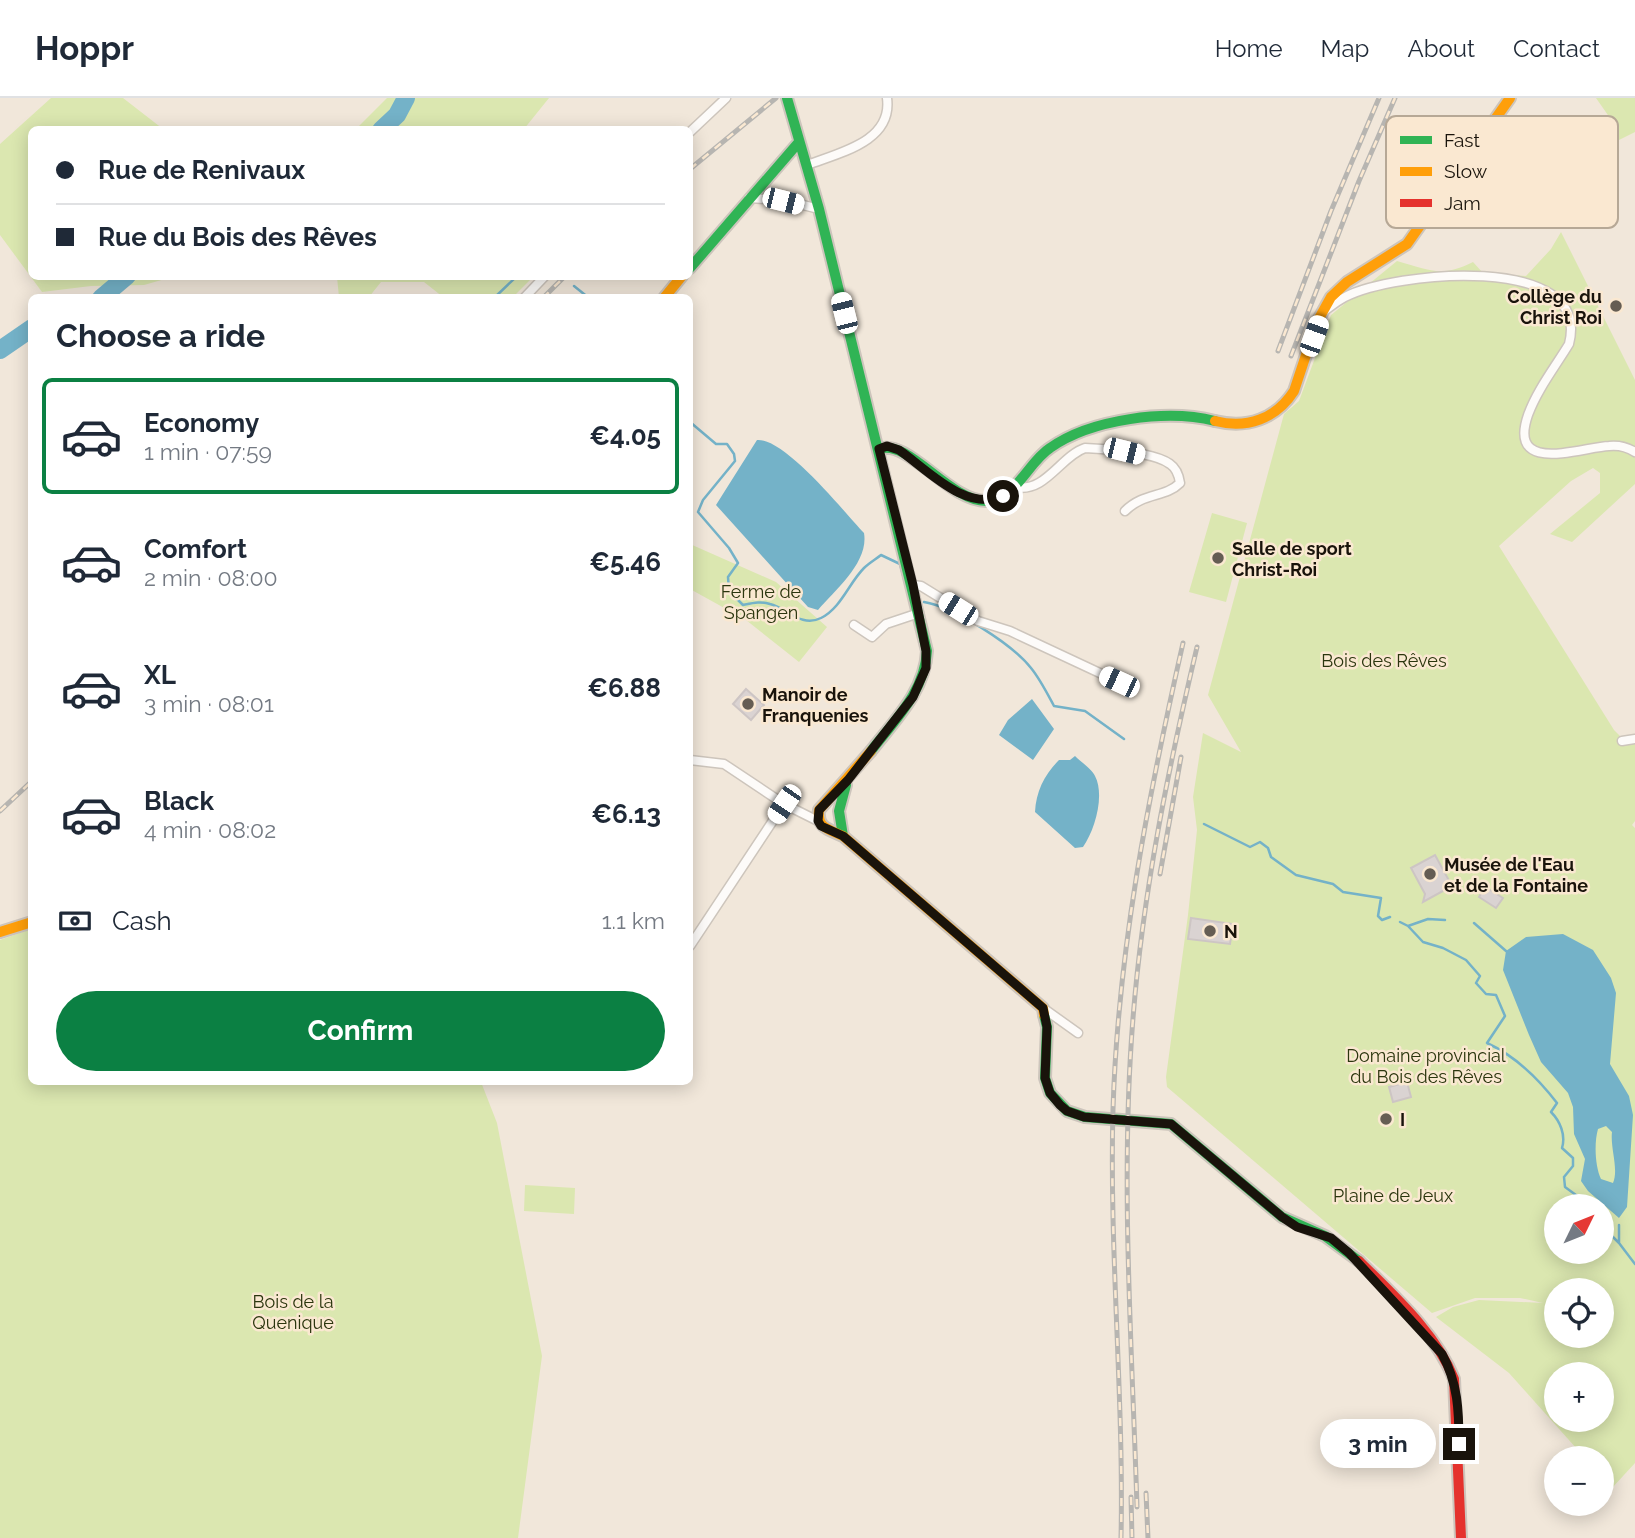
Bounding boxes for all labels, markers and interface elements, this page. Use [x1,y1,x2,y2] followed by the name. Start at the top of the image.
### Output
[35,29,134,68] text: Hoppr
[1215,34,1283,63] text: Home
[1321,34,1369,63] text: Map
[1407,34,1475,63] text: About
[1513,34,1600,63] text: Contact
[1386,116,1618,228] legend
[1444,129,1480,151] text: Fast
[98,155,305,185] text: Rue de Renivaux
[1444,160,1488,182] text: Slow
[761,186,806,216] car
[1444,192,1481,214] text: Jam
[98,222,377,252] text: Rue du Bois des Rêves
[1507,286,1602,328] place label: Collège du Christ Roi
[829,290,860,336] car
[1608,298,1624,314] marker: Collège du Christ Roi
[1297,313,1332,359] car
[56,317,265,354] text: Choose a ride
[60,405,123,468] icon: car
[144,408,259,438] text: Economy
[589,421,661,451] text: €4.05
[1102,436,1147,466] car
[144,438,272,465] text: 1 min · 07:59
[987,480,1019,512] route start
[60,531,123,594] icon: car
[144,534,247,564] text: Comfort
[1232,538,1352,580] place label: Salle de sport Christ-Roi
[589,547,661,577] text: €5.46
[1210,550,1226,566] marker: Salle de sport Christ-Roi
[144,564,278,591] text: 2 min · 08:00
[721,581,802,623] park label: Ferme de Spangen
[935,589,982,629] car
[1321,650,1447,671] park label: Bois des Rêves
[60,657,123,720] icon: car
[144,660,176,690] text: XL
[1096,664,1143,700] car
[587,673,661,703] text: €6.88
[762,684,869,726] place label: Manoir de Franquenies
[144,690,274,717] text: 3 min · 08:01
[740,696,756,712] marker: Manoir de Franquenies
[764,781,805,827] car
[60,783,123,846] icon: car
[144,786,214,816] text: Black
[591,799,661,829] text: €6.13
[144,816,276,843] text: 4 min · 08:02
[1444,854,1588,896] place label: Musée de l'Eau et de la Fontaine
[1422,866,1438,882] marker: Musée de l'Eau et de la Fontaine
[56,902,94,940] icon: cash
[112,906,172,936] text: Cash
[602,907,665,934] text: 1.1 km
[1224,921,1238,942] place label: N
[1202,923,1218,939] marker: N
[56,991,665,1071] button: Confirm
[1346,1045,1506,1087] park label: Domaine provincial du Bois des Rêves
[1400,1109,1405,1130] place label: I
[1378,1111,1394,1127] marker: I
[1333,1185,1453,1206] park label: Plaine de Jeux
[1544,1194,1614,1264] north arrow
[1544,1194,1614,1516] map controls
[1544,1278,1614,1348] button: locate
[252,1291,334,1333] park label: Bois de la Quenique
[1544,1362,1614,1432] button: +
[1319,1420,1434,1468] callout: 3 min
[1443,1428,1475,1460] route end
[1348,1430,1408,1457] text: 3 min
[1544,1446,1614,1516] button: −

